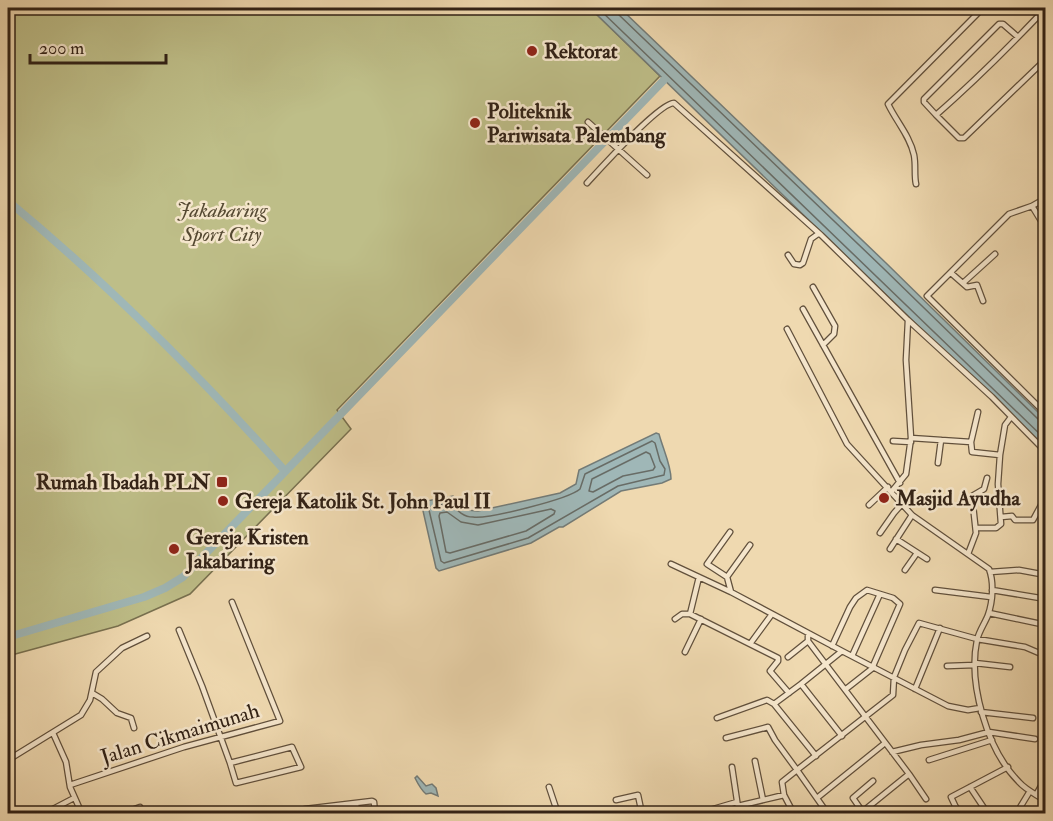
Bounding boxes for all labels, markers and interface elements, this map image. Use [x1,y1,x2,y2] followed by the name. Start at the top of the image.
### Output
[30,27,166,65] scale bar
[39,37,84,60] text: 200 m
[544,38,618,65] place label: Rektorat
[525,44,539,58] marker: Rektorat
[487,98,666,149] place label: Politeknik Pariwisata Palembang
[468,116,482,130] marker: Politeknik Pariwisata Palembang
[177,197,269,248] park label: Jakabaring Sport City
[36,469,211,496] place label: Rumah Ibadah PLN
[215,475,229,489] marker: Rumah Ibadah PLN
[895,485,1021,512] place label: Masjid Ayudha
[235,488,491,515] place label: Gereja Katolik St. John Paul II
[877,491,891,505] marker: Masjid Ayudha
[216,494,230,508] marker: Gereja Katolik St. John Paul II
[185,524,309,575] place label: Gereja Kristen Jakabaring
[167,542,181,556] marker: Gereja Kristen Jakabaring
[96,697,263,771] street label: Jalan Cikmaimunah

